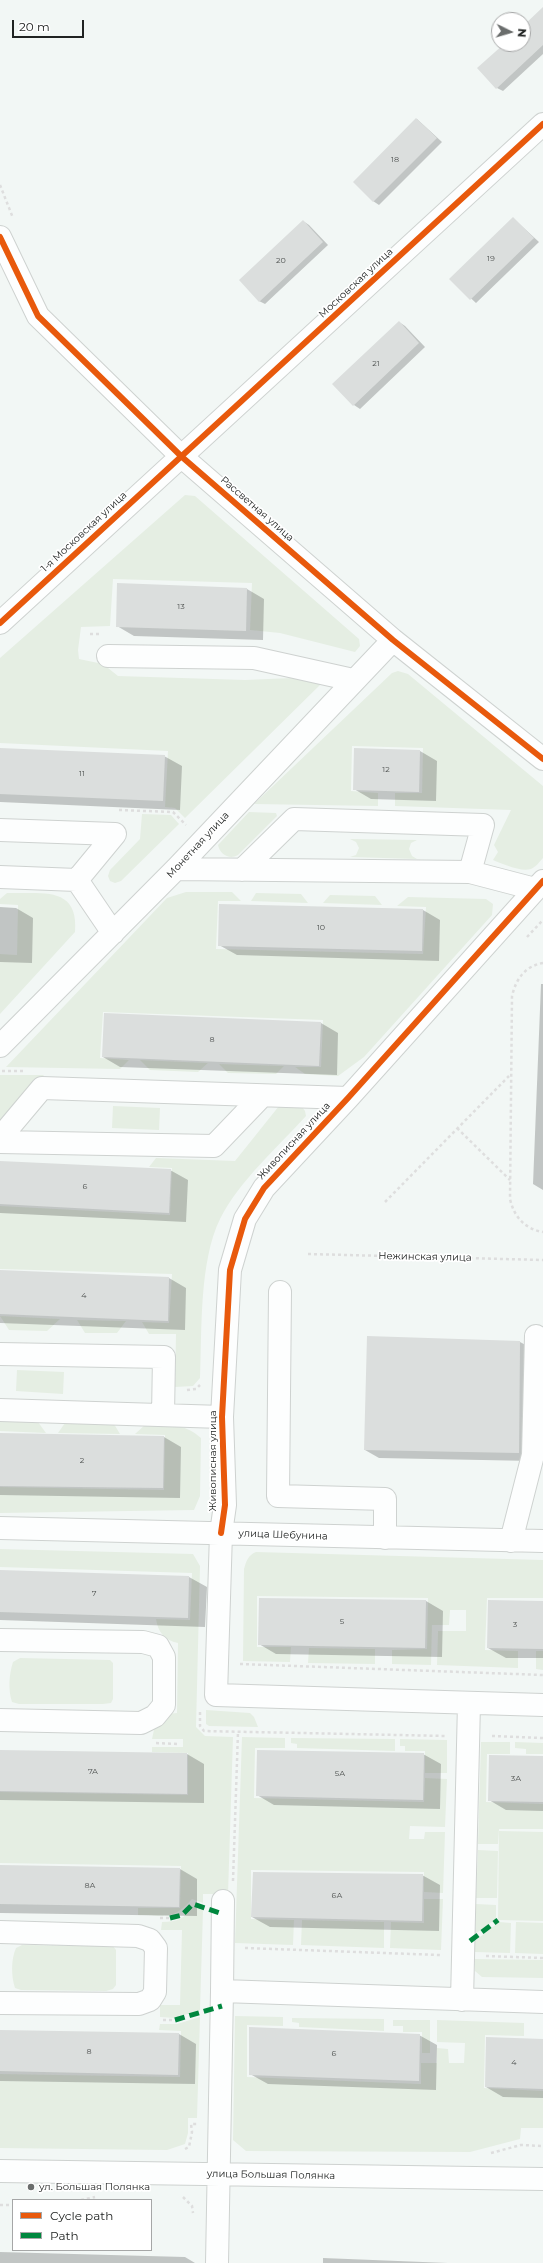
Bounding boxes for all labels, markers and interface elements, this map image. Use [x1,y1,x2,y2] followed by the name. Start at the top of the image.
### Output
[14,12,86,38] scale bar
[491,12,531,52] north arrow
[19,19,50,34] text: 20 m
[515,28,529,38] text: N
[391,155,399,165] house number: 18
[317,246,395,320] street label: Московская улица
[487,254,495,264] house number: 19
[276,256,286,266] house number: 20
[372,359,380,369] house number: 21
[218,474,296,544] street label: Рассветная улица
[39,489,129,575] street label: 1-я Московская улица
[177,602,185,612] house number: 13
[382,765,390,775] house number: 12
[79,769,85,779] house number: 11
[164,809,232,881] street label: Монетная улица
[317,923,325,933] house number: 10
[209,1035,215,1045] house number: 8
[255,1100,333,1182] street label: Живописная улица
[83,1182,87,1192] house number: 6
[378,1250,472,1264] street label: Нежинская улица
[81,1291,87,1301] house number: 4
[207,1410,219,1512] street label: Живописная улица
[80,1456,84,1466] house number: 2
[238,1527,328,1543] street label: улица Шебунина
[92,1589,96,1599] house number: 7
[340,1617,344,1627] house number: 5
[513,1620,517,1630] house number: 3
[88,1767,98,1777] house number: 7А
[335,1769,345,1779] house number: 5А
[511,1774,521,1784] house number: 3А
[84,1881,96,1891] house number: 8А
[332,1891,342,1901] house number: 6А
[86,2047,92,2057] house number: 8
[332,2049,336,2059] house number: 6
[511,2058,517,2068] house number: 4
[207,2168,335,2182] street label: улица Большая Полянка
[39,2181,150,2193] place label: ул. Большая Полянка
[26,2182,36,2192] marker: ул. Большая Полянка
[12,2199,152,2251] legend
[50,2208,113,2223] text: Cycle path
[50,2228,79,2243] text: Path

